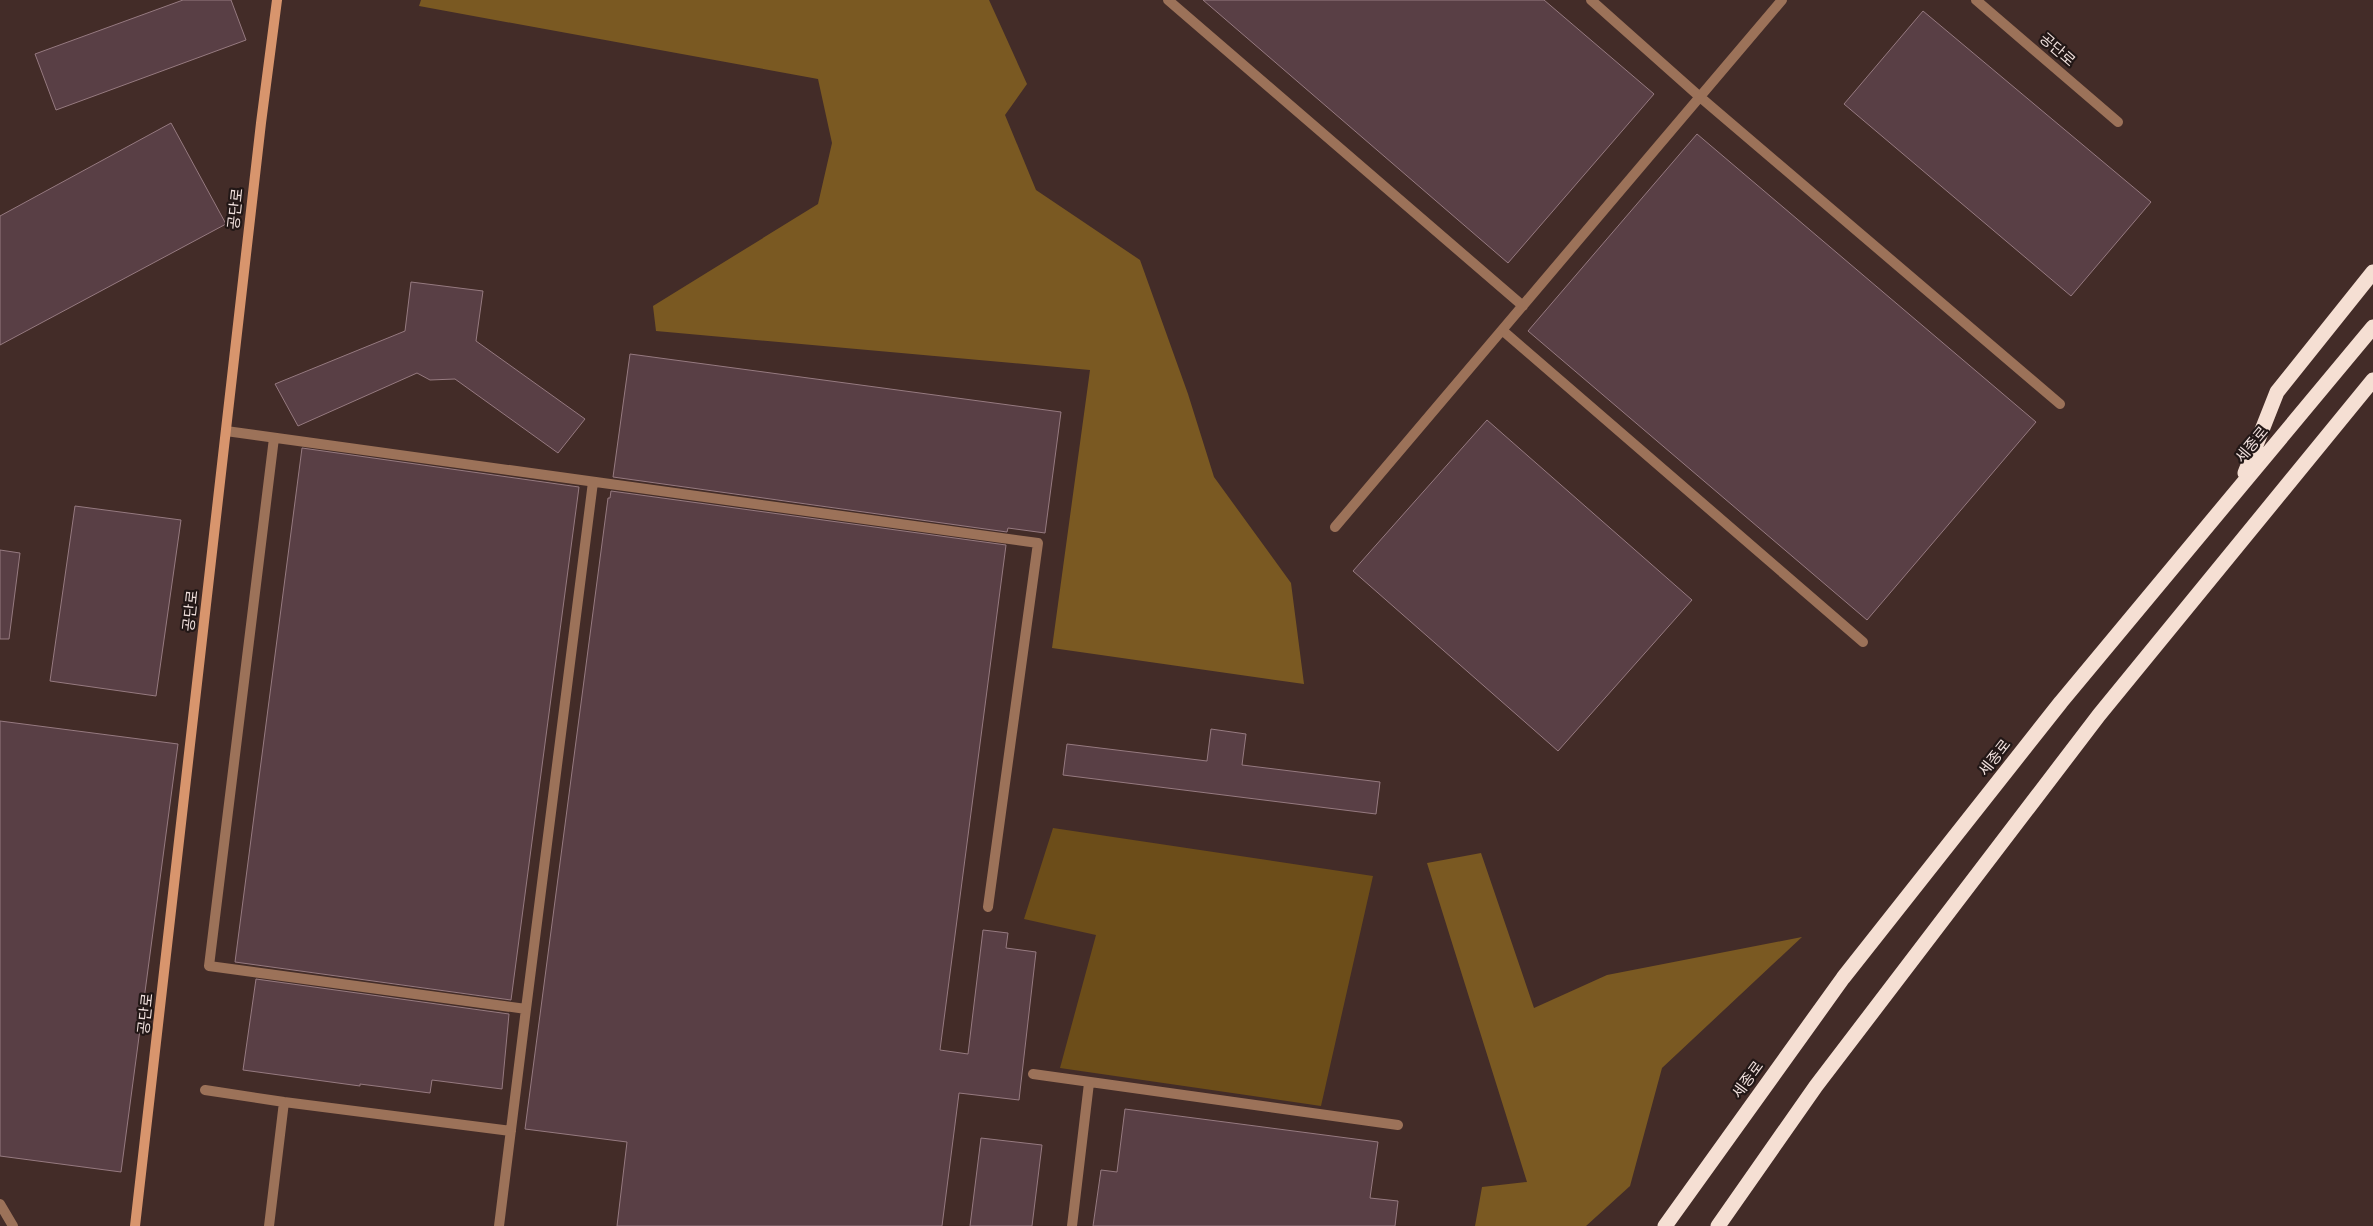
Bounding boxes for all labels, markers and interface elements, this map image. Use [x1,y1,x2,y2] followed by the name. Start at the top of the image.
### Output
[2036,30,2078,69] street label: 공단로
[225,188,246,230] street label: 공단로
[2232,424,2271,466] street label: 세종로
[180,590,201,632] street label: 공단로
[1976,736,2014,779] street label: 세종로
[135,993,156,1035] street label: 공단로
[1729,1058,1766,1101] street label: 세종로

